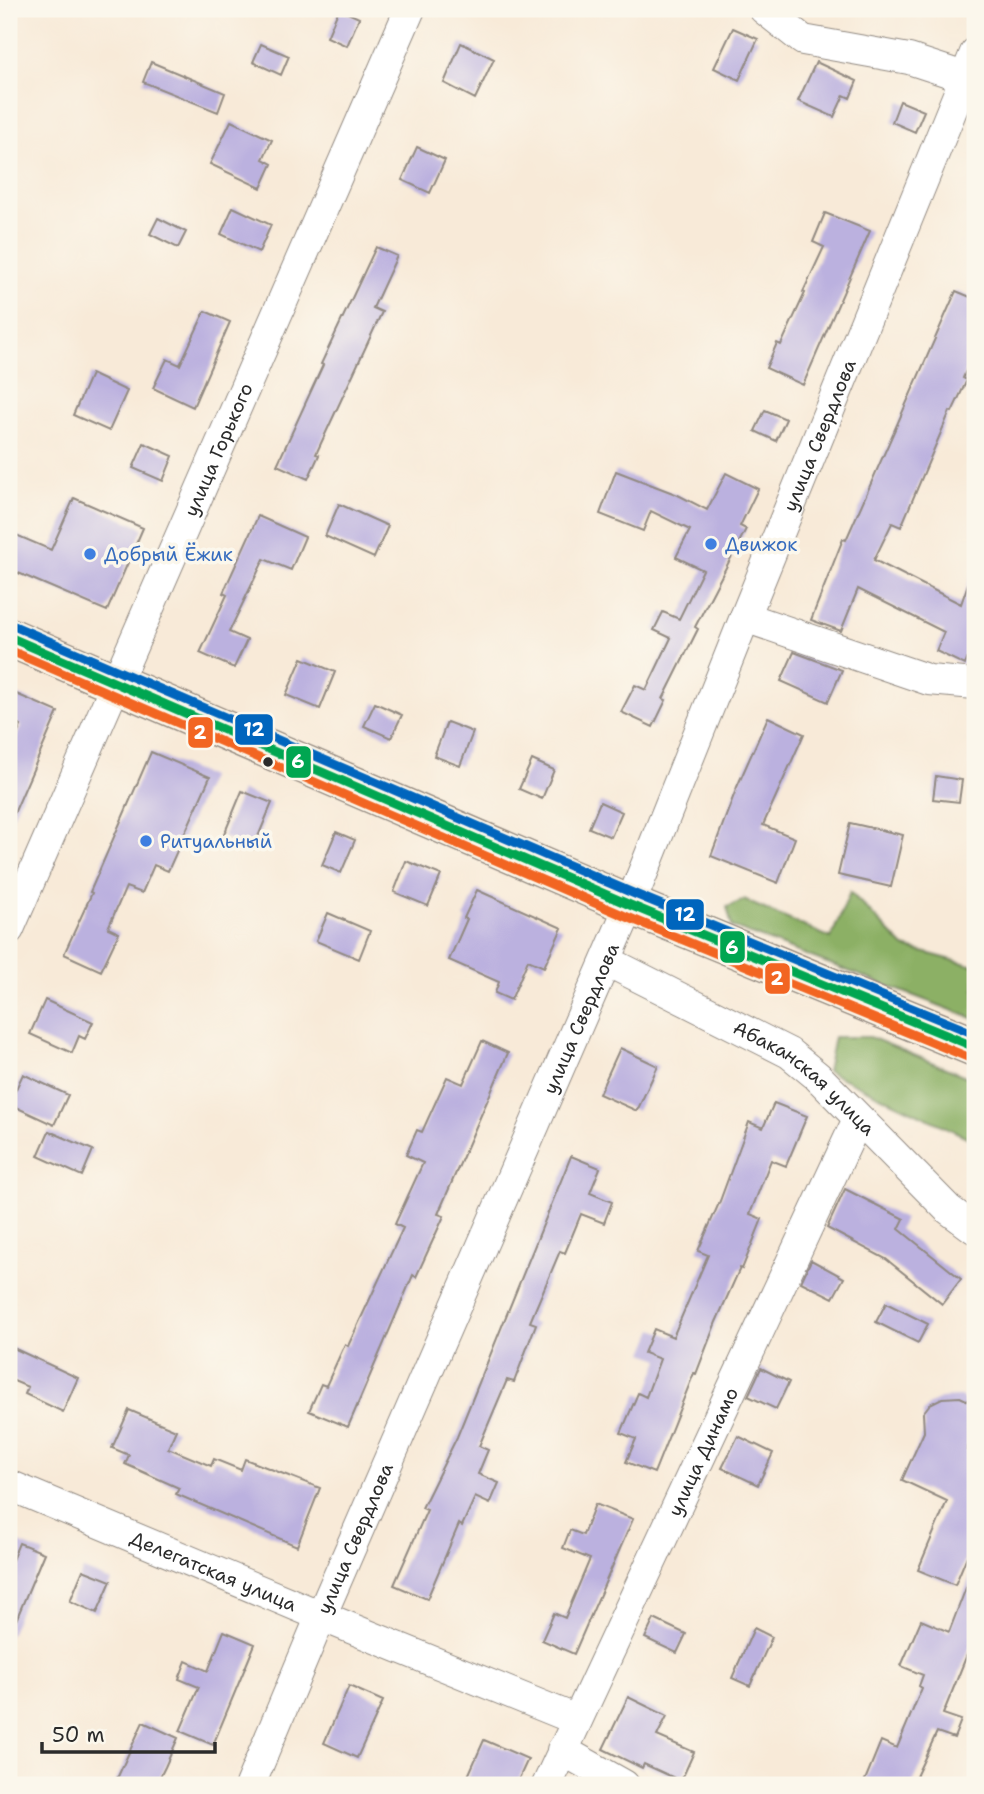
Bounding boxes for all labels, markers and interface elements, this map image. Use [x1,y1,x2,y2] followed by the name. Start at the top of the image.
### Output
[777,355,861,515] street label: улица Свердлова
[178,379,258,520] street label: улица Горького
[725,532,797,557] place label: Движок
[703,536,719,552] marker: Движок
[104,542,233,567] place label: Добрый Ёжик
[82,546,98,562] marker: Добрый Ёжик
[234,713,274,746] line badge: 12
[187,716,214,749] line badge: 2
[243,717,265,742] text: 12
[193,720,207,745] text: 2
[285,745,312,779] line badge: 6
[291,749,305,774] text: 6
[261,755,275,769] unlabelled marker
[160,829,272,854] place label: Ритуальный
[138,833,154,849] marker: Ритуальный
[665,898,705,931] line badge: 12
[674,902,696,927] text: 12
[719,930,746,964] line badge: 6
[725,935,739,960] text: 6
[537,939,625,1098] street label: улица Свердлова
[764,962,791,995] line badge: 2
[770,966,784,991] text: 2
[729,1015,881,1141] street label: Абаканская улица
[662,1383,744,1520] street label: улица Динамо
[311,1459,399,1618] street label: улица Свердлова
[127,1525,301,1617] street label: Делегатская улица
[42,1710,215,1754] scale bar
[52,1721,105,1749] text: 50 m

